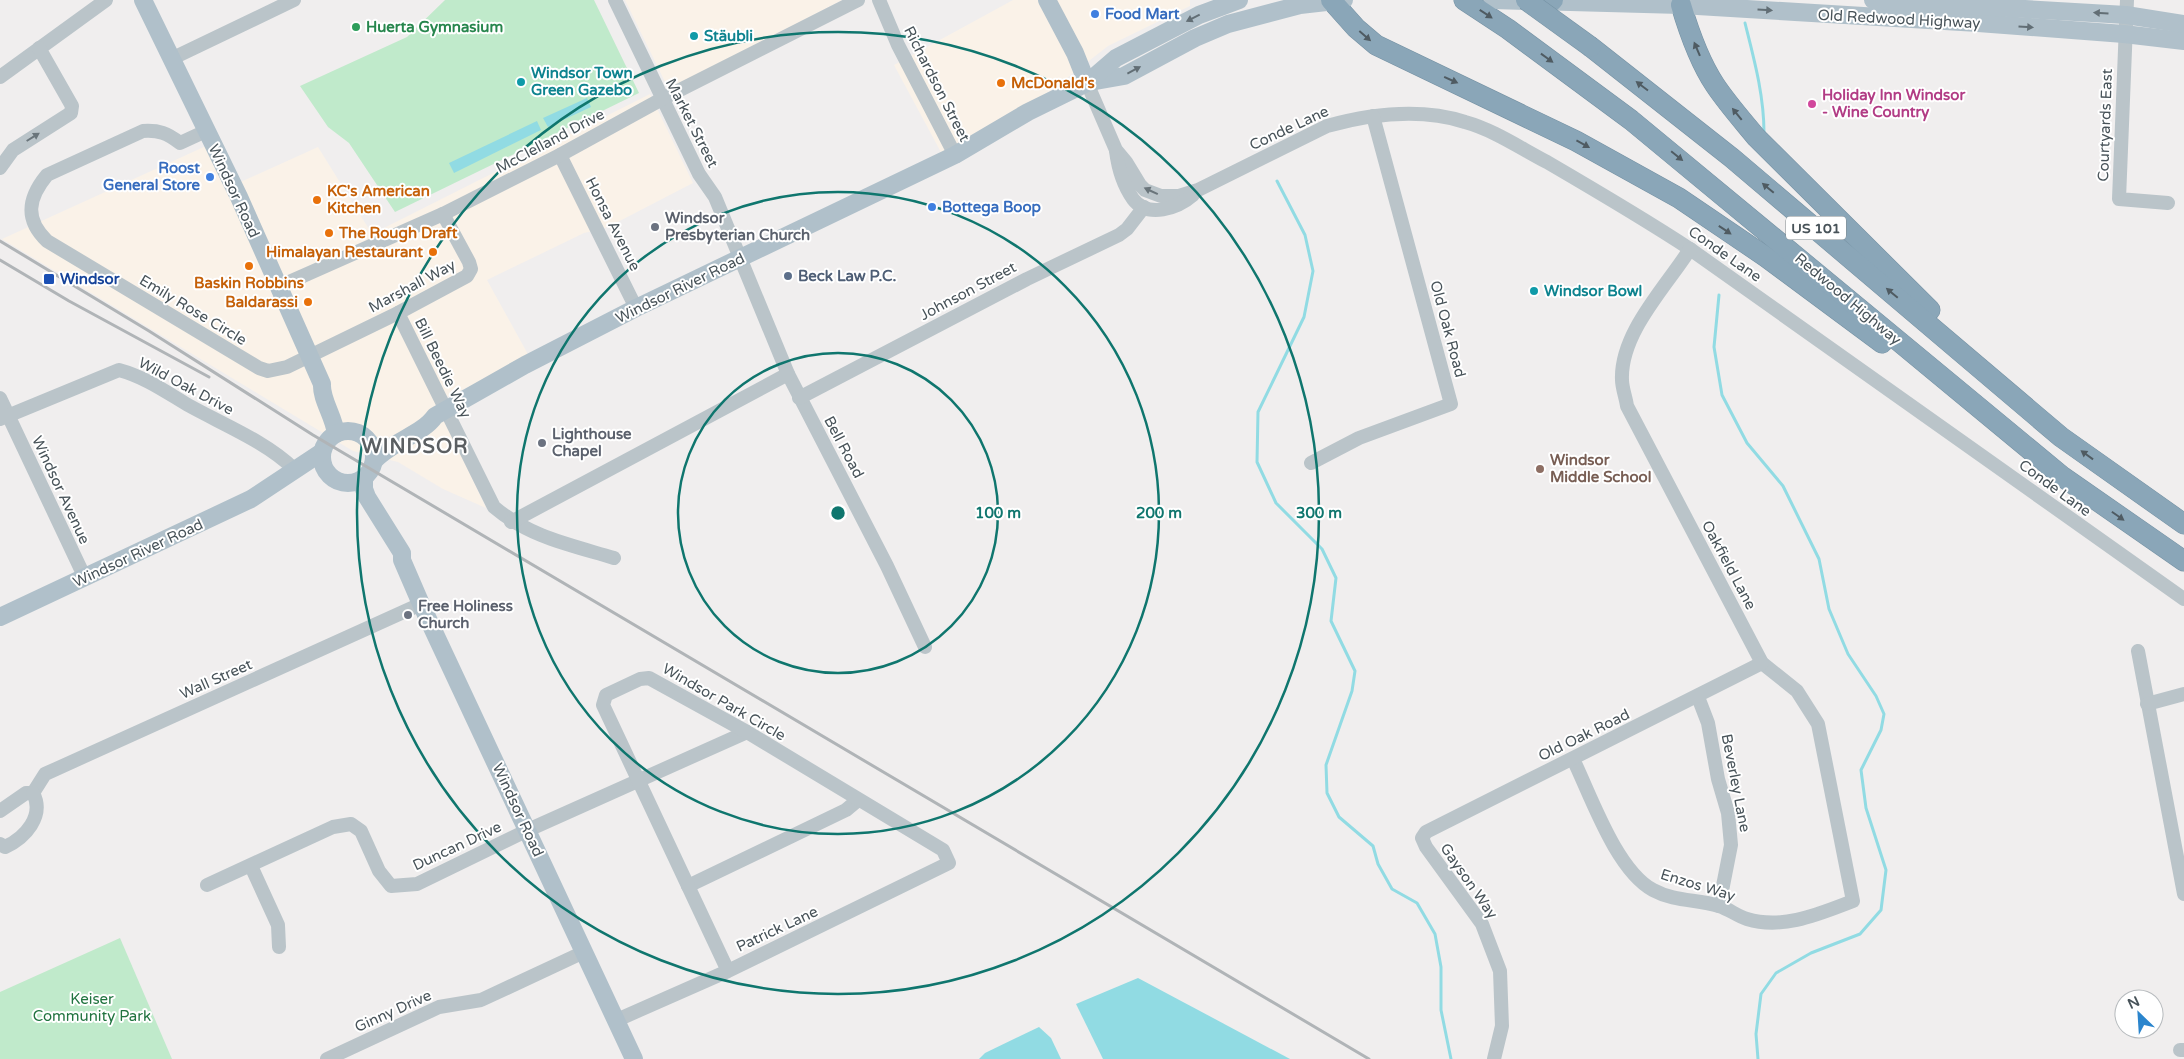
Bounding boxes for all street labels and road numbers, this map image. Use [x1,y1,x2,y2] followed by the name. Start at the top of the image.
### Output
[1817,6,1981,32] street label: Old Redwood Highway
[900,23,974,145] street label: Richardson Street
[2094,68,2116,182] street label: Courtyards East
[662,75,722,171] street label: Market Street
[1247,102,1331,154] street label: Conde Lane
[493,105,607,177] street label: McClelland Drive
[204,141,264,241] street label: Windsor Road
[582,174,644,274] street label: Honsa Avenue
[1786,217,1846,240] road number: US 101
[1685,222,1765,286] street label: Conde Lane
[613,249,747,327] street label: Windsor River Road
[1791,249,1905,349] street label: Redwood Highway
[366,256,458,316] street label: Marshall Way
[917,258,1020,324] street label: Johnson Street
[136,271,250,349] street label: Emily Rose Circle
[1426,279,1470,379] street label: Old Oak Road
[411,315,475,421] street label: Bill Beedie Way
[135,353,237,419] street label: Wild Oak Drive
[820,413,868,481] street label: Bell Road
[28,433,94,547] street label: Windsor Avenue
[2015,456,2095,520] street label: Conde Lane
[70,515,206,591] street label: Windsor River Road
[1698,517,1760,613] street label: Oakfield Lane
[177,655,255,703] street label: Wall Street
[659,659,789,745] street label: Windsor Park Circle
[1535,705,1633,765] street label: Old Oak Road
[1718,732,1754,834] street label: Beverley Lane
[488,760,548,860] street label: Windsor Road
[410,818,504,874] street label: Duncan Drive
[1436,840,1502,922] street label: Gayson Way
[1658,865,1738,905] street label: Enzos Way
[733,902,821,956] street label: Patrick Lane
[352,986,434,1036] street label: Ginny Drive

